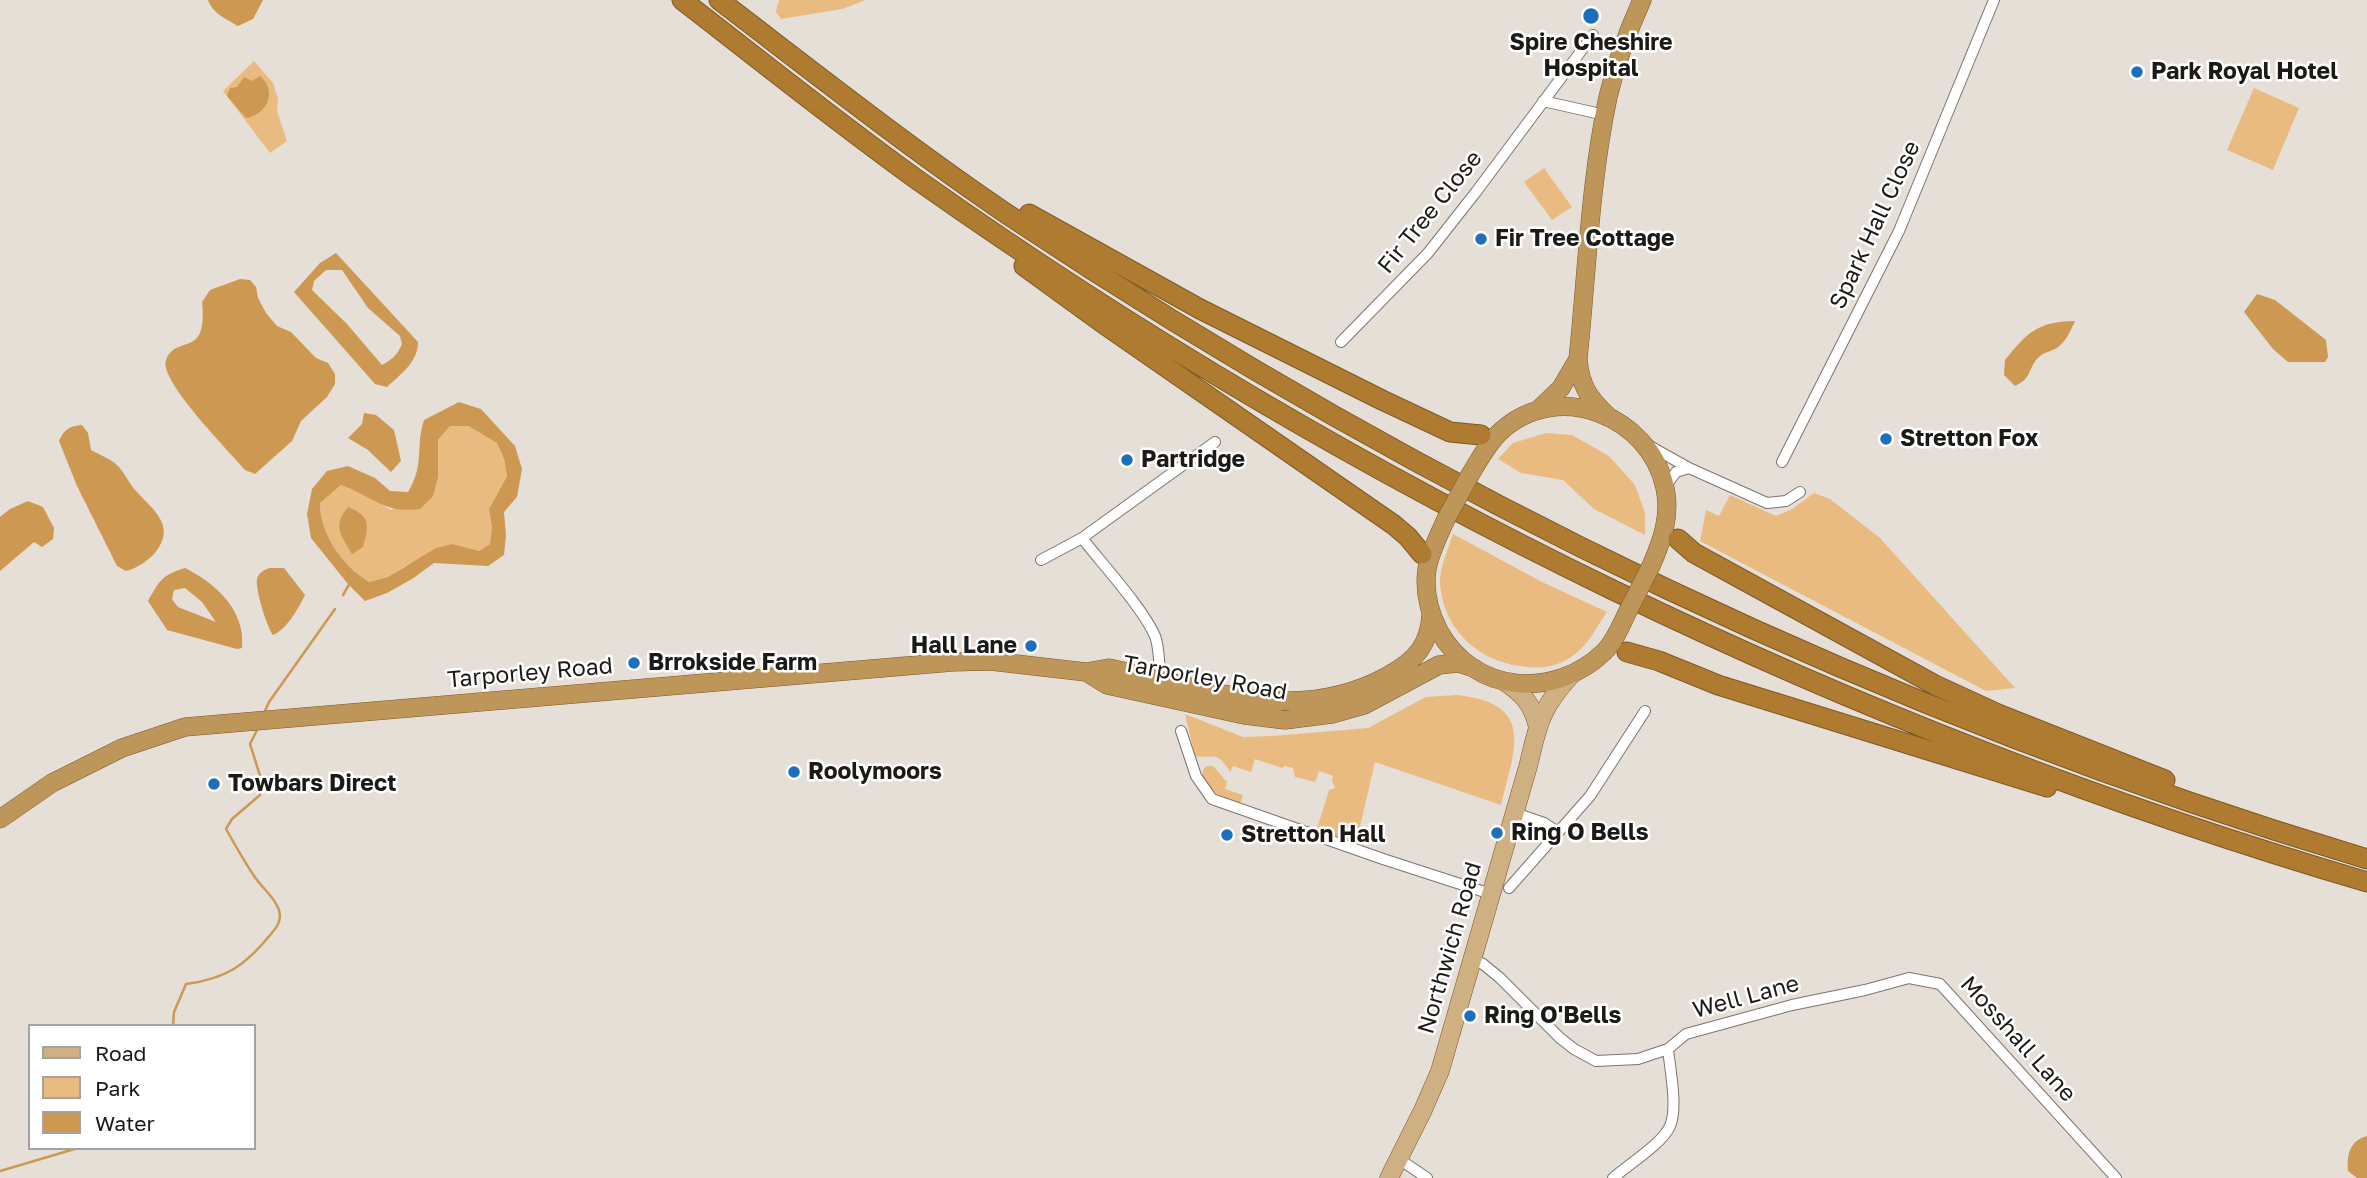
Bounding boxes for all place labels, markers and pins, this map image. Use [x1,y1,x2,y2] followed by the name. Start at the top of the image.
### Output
[1581,6,1601,26] marker: Spire Cheshire Hospital
[1510,29,1672,83] place label: Spire Cheshire Hospital
[2151,58,2338,86] place label: Park Royal Hotel
[2129,64,2145,80] marker: Park Royal Hotel
[1495,225,1675,253] place label: Fir Tree Cottage
[1473,231,1489,247] marker: Fir Tree Cottage
[1900,425,2038,453] place label: Stretton Fox
[1878,431,1894,447] marker: Stretton Fox
[1141,446,1245,474] place label: Partridge
[1119,452,1135,468] marker: Partridge
[911,632,1017,660] place label: Hall Lane
[1023,638,1039,654] marker: Hall Lane
[648,649,817,677] place label: Brrokside Farm
[626,655,642,671] marker: Brrokside Farm
[808,758,942,786] place label: Roolymoors
[786,764,802,780] marker: Roolymoors
[228,770,396,798] place label: Towbars Direct
[206,776,222,792] marker: Towbars Direct
[1511,819,1649,847] place label: Ring O Bells
[1241,821,1385,849] place label: Stretton Hall
[1489,825,1505,841] marker: Ring O Bells
[1219,827,1235,843] marker: Stretton Hall
[1484,1002,1621,1030] place label: Ring O'Bells
[1462,1008,1478,1024] marker: Ring O'Bells

